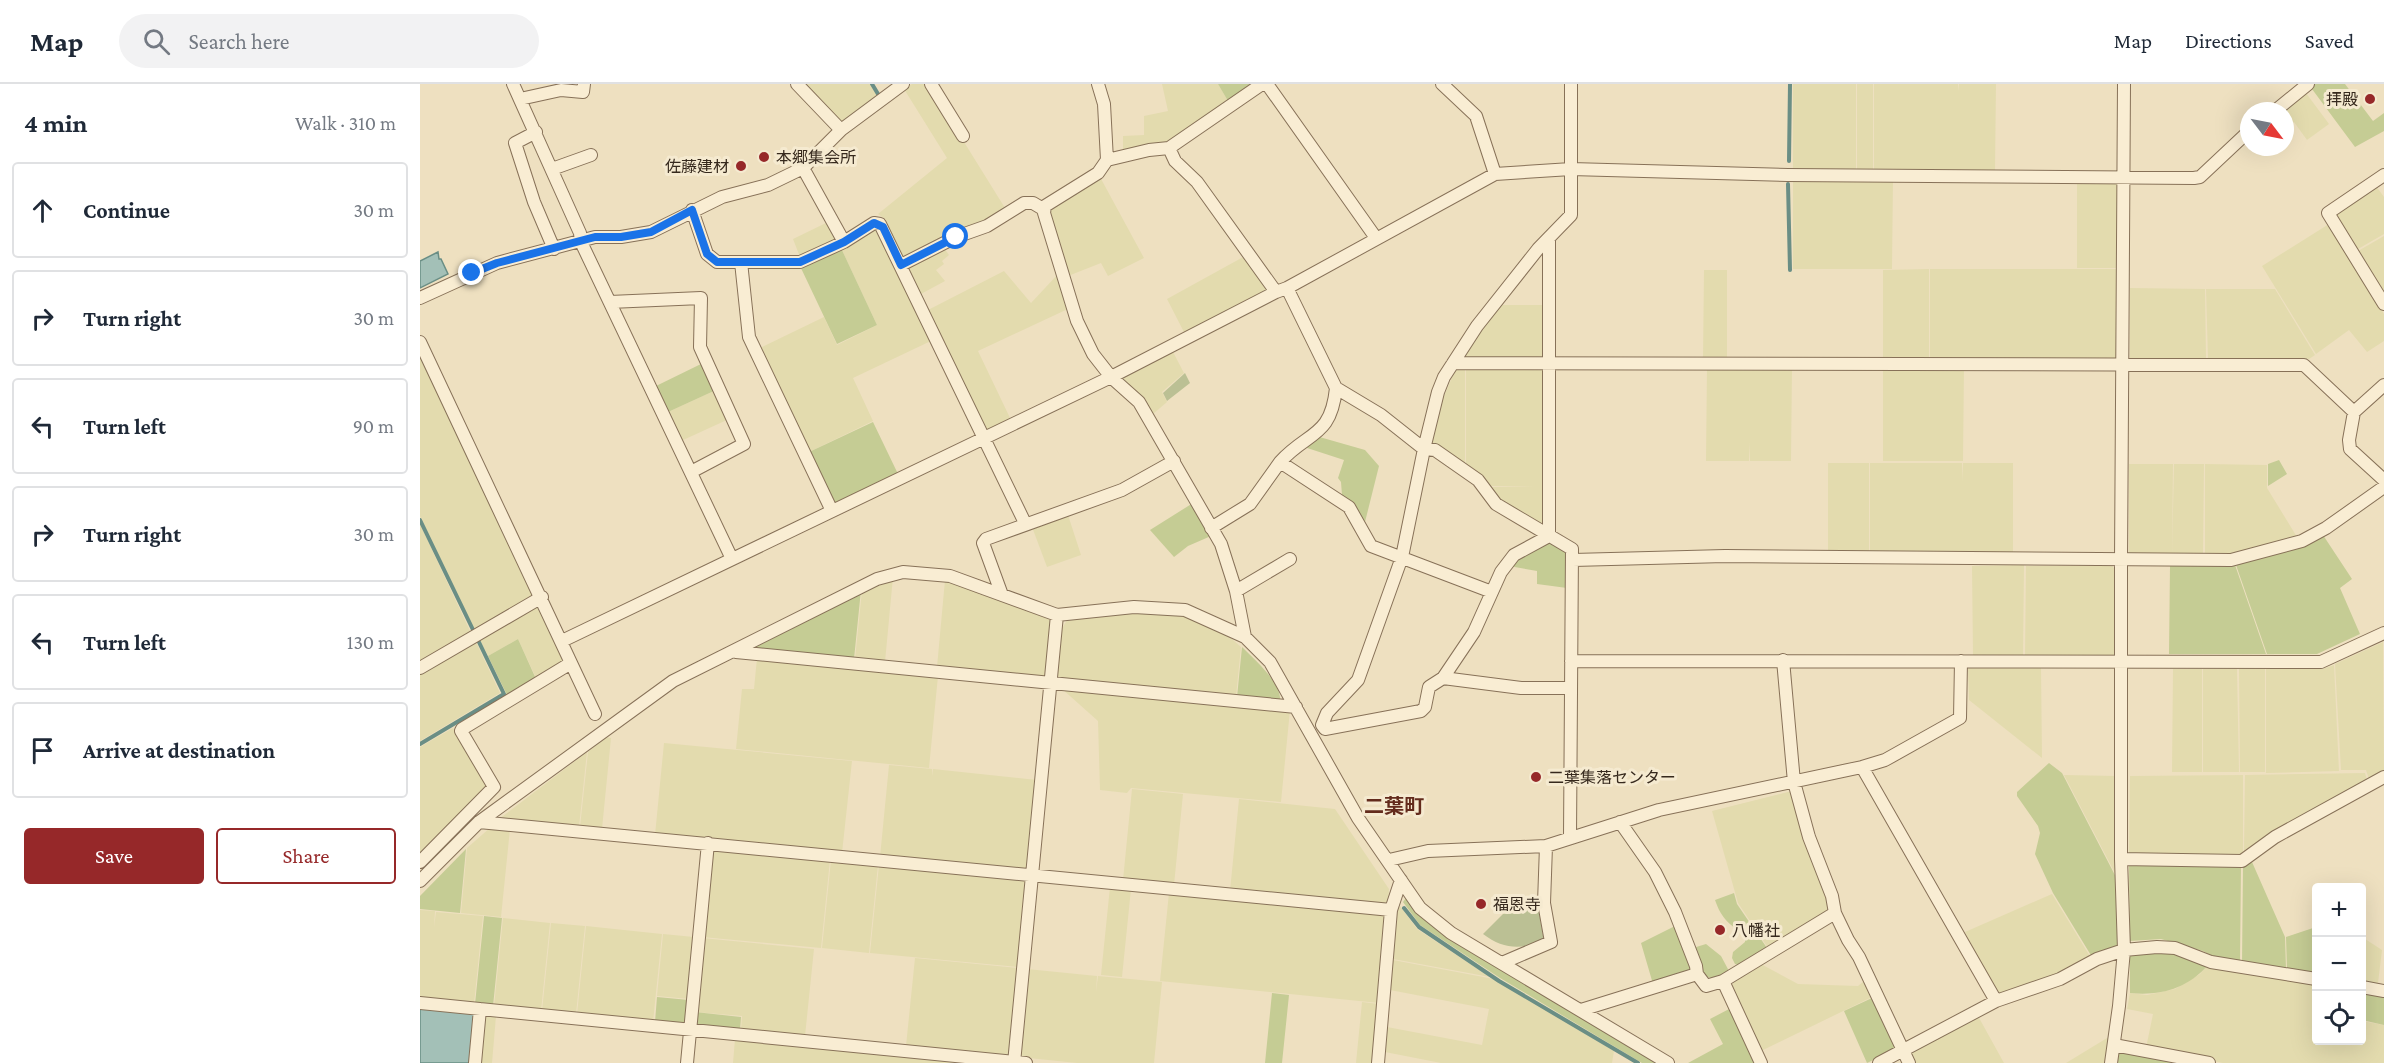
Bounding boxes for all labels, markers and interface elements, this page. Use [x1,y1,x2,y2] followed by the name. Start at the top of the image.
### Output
[119,14,539,68] search box
[140,25,173,58] icon: search
[30,26,83,57] text: Map
[188,29,289,54] text: Search here
[2114,29,2152,53] text: Map
[2185,29,2272,53] text: Directions
[2305,29,2354,53] text: Saved
[2326,91,2358,108] place label: 拝殿
[2363,92,2377,106] marker: 拝殿
[2240,102,2294,156] north arrow
[24,109,88,138] text: 4 min
[295,112,396,134] text: Walk · 310 m
[776,149,856,166] place label: 本郷集会所
[757,150,771,164] marker: 本郷集会所
[665,158,729,175] place label: 佐藤建材
[734,159,748,173] marker: 佐藤建材
[26,194,59,227] icon: ahead
[83,198,170,223] text: Continue
[353,199,394,221] text: 30 m
[942,223,968,249] route start
[458,259,484,285] route end
[26,302,59,335] icon: right
[83,306,181,331] text: Turn right
[353,307,394,329] text: 30 m
[26,410,59,443] icon: left
[83,414,166,439] text: Turn left
[353,415,394,437] text: 90 m
[26,518,59,551] icon: right
[83,522,181,547] text: Turn right
[353,523,394,545] text: 30 m
[26,626,59,659] icon: left
[83,630,166,655] text: Turn left
[347,631,394,653] text: 130 m
[26,734,59,767] icon: arrive
[83,738,275,763] text: Arrive at destination
[1548,769,1676,786] place label: 二葉集落センター
[1529,770,1543,784] marker: 二葉集落センター
[1364,795,1424,817] district label: 二葉町
[24,828,204,884] button: Save
[216,828,396,884] button: Share
[2312,883,2366,1045] map controls
[2312,883,2366,937] button: +
[1493,896,1541,913] place label: 福恩寺
[1474,897,1488,911] marker: 福恩寺
[1732,922,1780,939] place label: 八幡社
[1713,923,1727,937] marker: 八幡社
[2312,937,2366,991] button: −
[2312,991,2366,1045] button: locate

